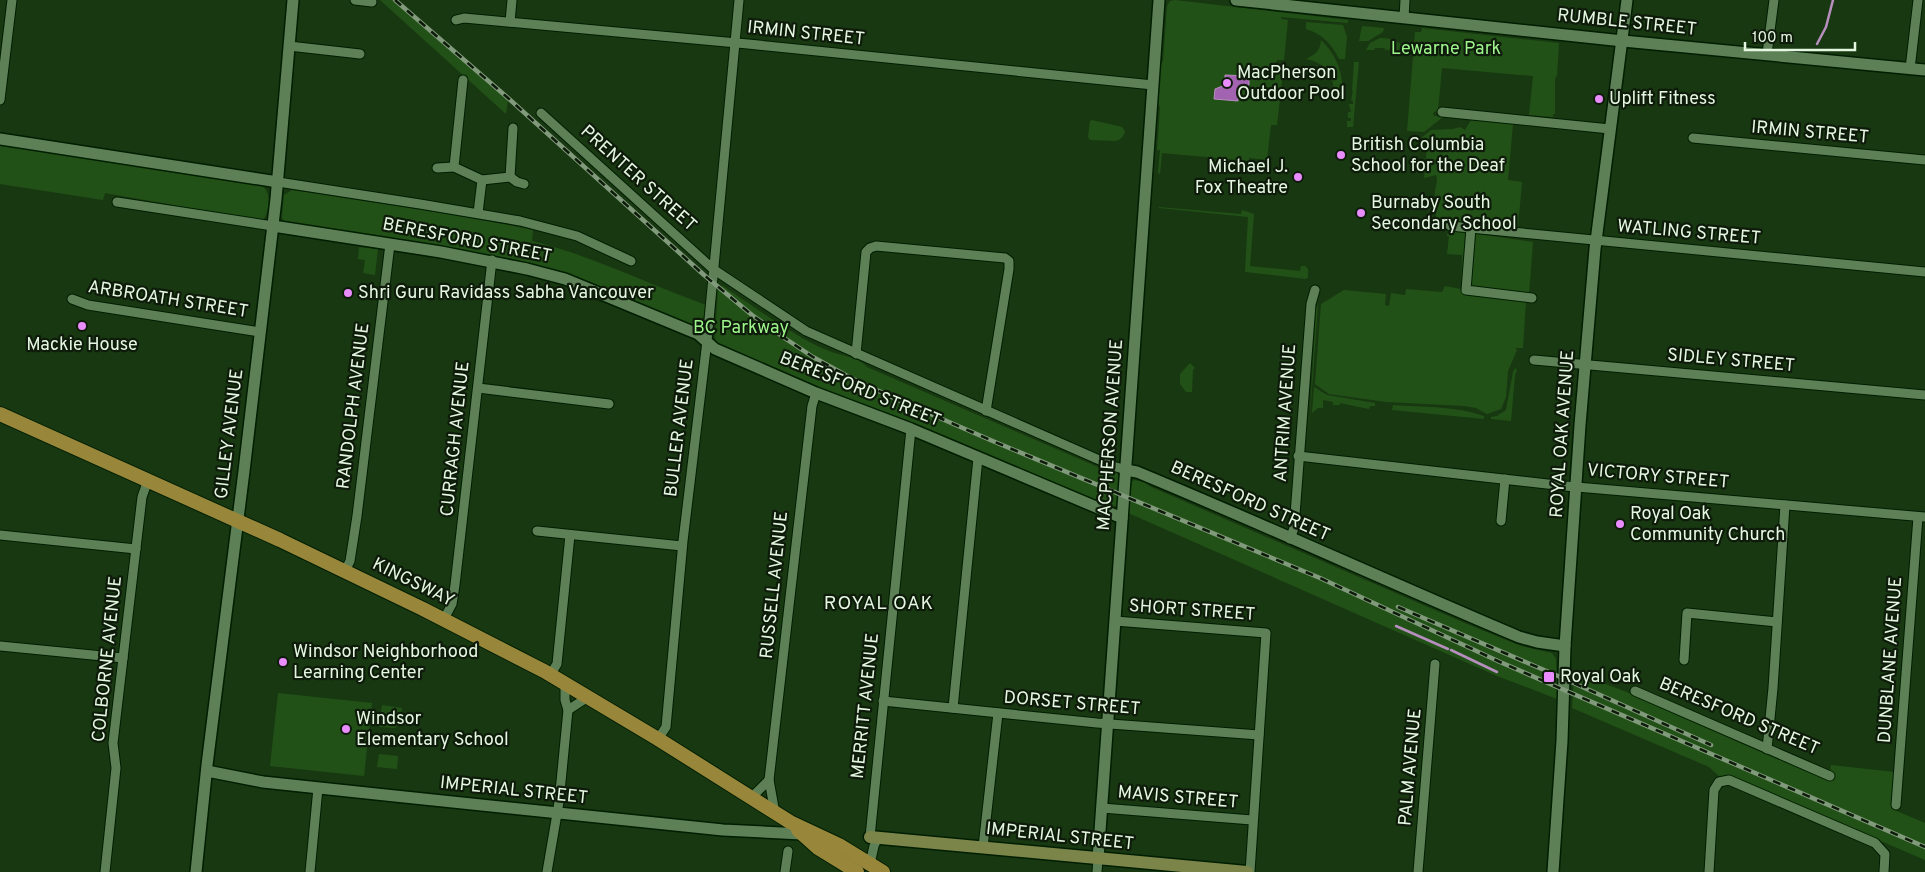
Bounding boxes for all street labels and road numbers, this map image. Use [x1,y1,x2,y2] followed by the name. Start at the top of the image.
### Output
[1556,4,1698,42] street label: RUMBLE STREET
[746,16,866,52] street label: IRMIN STREET
[1750,116,1870,150] street label: IRMIN STREET
[575,121,701,237] street label: PRENTER STREET
[380,213,554,269] street label: BERESFORD STREET
[1616,215,1762,251] street label: WATLING STREET
[86,276,250,324] street label: ARBROATH STREET
[332,321,376,491] street label: RANDOLPH AVENUE
[1093,339,1129,531] street label: MACPHERSON AVENUE
[1270,343,1302,483] street label: ANTRIM AVENUE
[1666,344,1796,378] street label: SIDLEY STREET
[776,347,944,433] street label: BERESFORD STREET
[1546,349,1580,519] street label: ROYAL OAK AVENUE
[660,358,700,498] street label: BULLER AVENUE
[436,360,476,518] street label: CURRAGH AVENUE
[211,368,249,500] street label: GILLEY AVENUE
[1167,456,1333,548] street label: BERESFORD STREET
[1586,459,1730,495] street label: VICTORY STREET
[756,510,794,660] street label: RUSSELL AVENUE
[368,553,458,613] street label: KINGSWAY
[88,575,128,743] street label: COLBORNE AVENUE
[1874,576,1908,744] street label: DUNBLANE AVENUE
[1128,595,1256,627] street label: SHORT STREET
[847,632,885,780] street label: MERRITT AVENUE
[1655,673,1823,761] street label: BERESFORD STREET
[1003,687,1141,721] street label: DORSET STREET
[1394,707,1428,827] street label: PALM AVENUE
[439,772,589,810] street label: IMPERIAL STREET
[1117,781,1239,815] street label: MAVIS STREET
[985,818,1135,856] street label: IMPERIAL STREET

